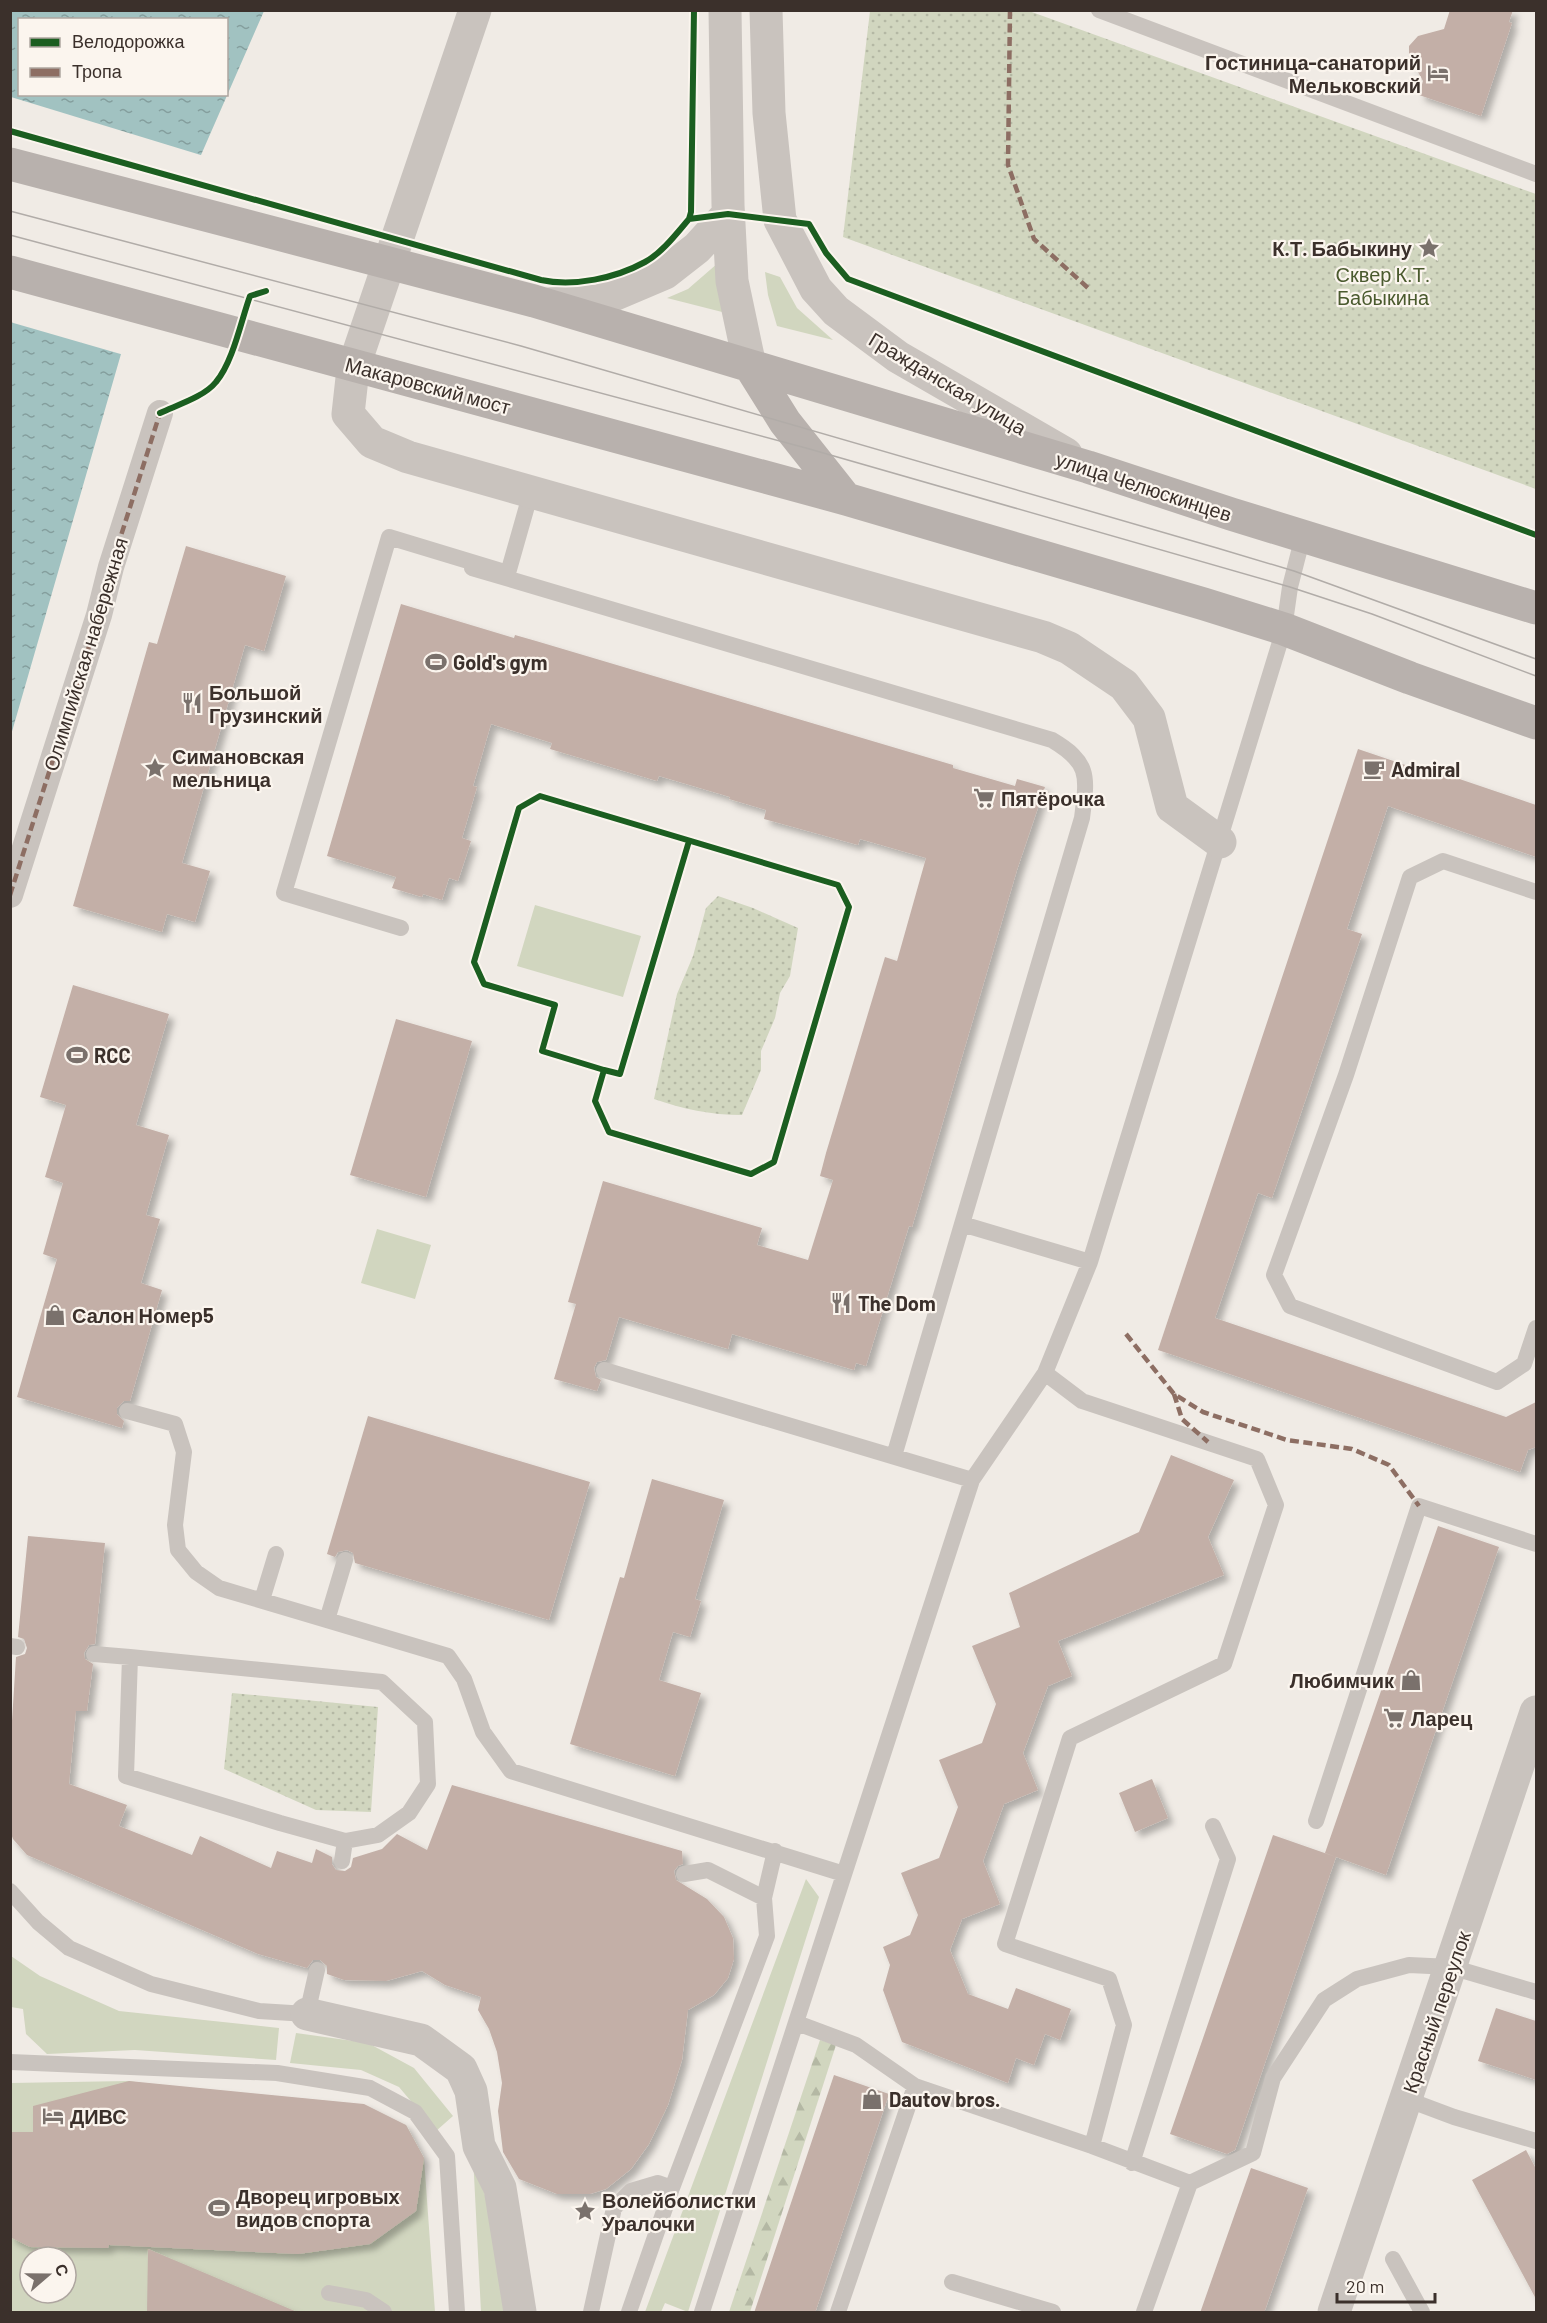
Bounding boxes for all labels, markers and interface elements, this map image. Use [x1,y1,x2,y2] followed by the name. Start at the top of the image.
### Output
[18,18,228,96] legend
[72,30,185,52] text: Велодорожка
[1205,50,1421,97] place label: Гостиница-санаторий Мельковский
[72,60,123,82] text: Тропа
[1426,61,1450,85] hotel icon: Гостиница-санаторий Мельковский
[1272,236,1413,260] place label: К.Т. Бабыкину
[1417,236,1441,260] place icon: К.Т. Бабыкину
[1336,262,1430,309] park label: Сквер К.Т. Бабыкина
[865,327,1032,440] street label: Гражданская улица
[343,351,513,419] street label: Макаровский мост
[1053,446,1235,526] street label: улица Челюскинцев
[38,534,132,774] street label: Олимпийская набережная
[424,650,448,674] sports icon: Gold's gym
[453,650,547,674] place label: Gold's gym
[209,680,322,727] place label: Большой Грузинский
[180,691,204,715] restaurant icon: Большой Грузинский
[172,744,304,791] place label: Симановская мельница
[143,756,167,780] place icon: Симановская мельница
[1362,757,1386,781] cafe icon: Admiral
[1391,757,1460,781] place label: Admiral
[972,786,996,810] supermarket icon: Пятёрочка
[1001,786,1106,810] place label: Пятёрочка
[65,1043,89,1067] sports icon: RCC
[94,1043,131,1067] place label: RCC
[829,1291,853,1315] restaurant icon: The Dom
[858,1291,936,1315] place label: The Dom
[43,1303,67,1327] shop icon: Салон Номер5
[72,1303,214,1327] place label: Салон Номер5
[1290,1668,1395,1692] place label: Любимчик
[1399,1668,1423,1692] shop icon: Любимчик
[1382,1706,1406,1730] supermarket icon: Ларец
[1411,1706,1473,1730] place label: Ларец
[1397,1928,1475,2096] street label: Красный переулок
[860,2087,884,2111] shop icon: Dautov bros.
[889,2087,1001,2111] place label: Dautov bros.
[41,2104,65,2128] hotel icon: ДИВС
[70,2104,127,2128] place label: ДИВС
[236,2184,400,2231] place label: Дворец игровых видов спорта
[602,2188,756,2235] place label: Волейболистки Уралочки
[207,2196,231,2220] sports icon: Дворец игровых видов спорта
[573,2199,597,2223] place icon: Волейболистки Уралочки
[18,2245,78,2305] north arrow
[52,2261,74,2279] text: С
[1337,2266,1434,2304] scale bar
[1346,2275,1384,2297] text: 20 m

